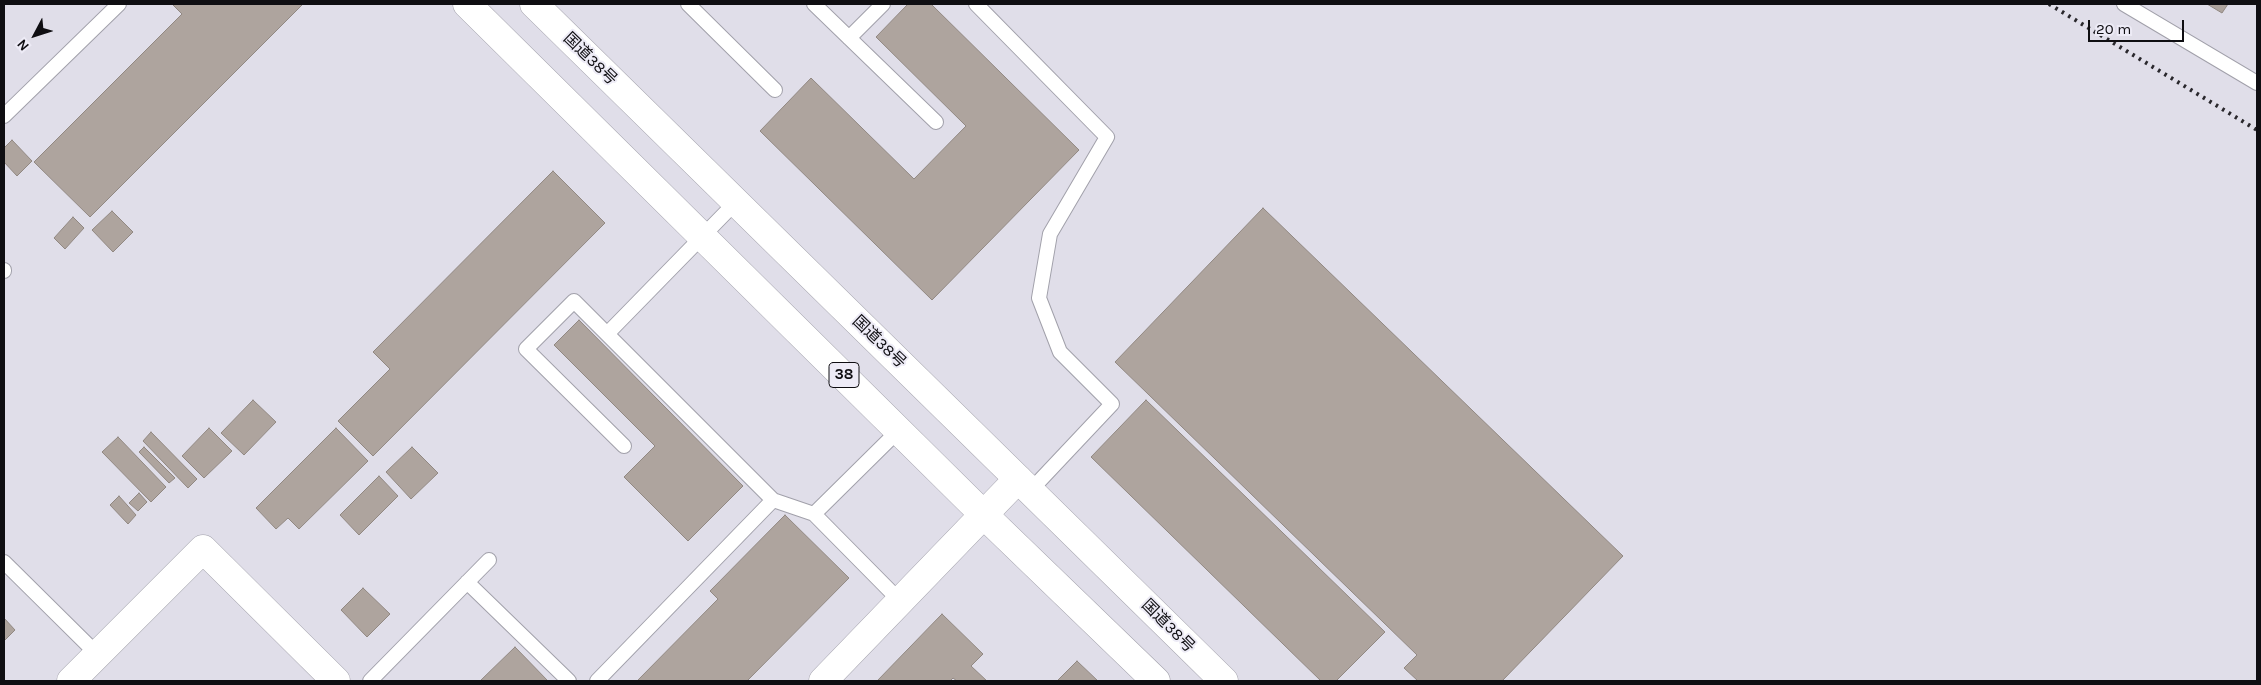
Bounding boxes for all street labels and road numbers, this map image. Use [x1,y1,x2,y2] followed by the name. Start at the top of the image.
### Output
[559,29,621,89] street label: 国道38号
[848,312,910,372] street label: 国道38号
[829,362,859,388] road number: 38
[1137,595,1199,657] street label: 国道38号

